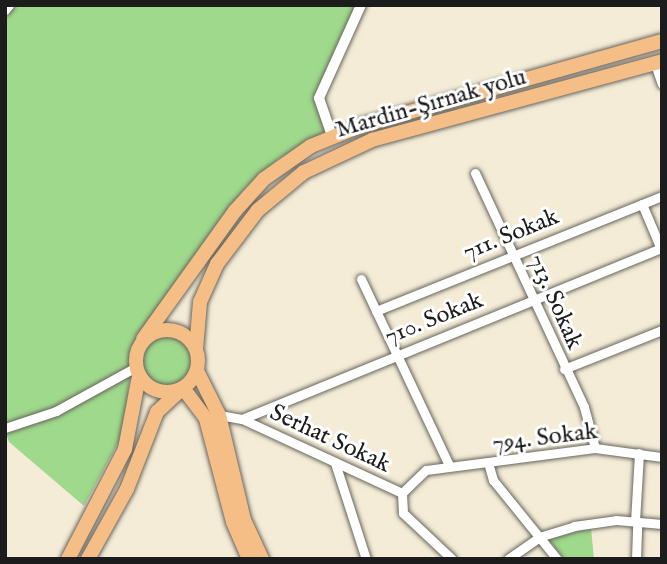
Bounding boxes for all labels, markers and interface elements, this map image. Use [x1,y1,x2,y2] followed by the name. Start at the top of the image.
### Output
[332,63,530,145] street label: Mardin-Şırnak yolu
[459,203,563,267] street label: 711. Sokak
[521,250,589,354] street label: 713. Sokak
[381,286,487,352] street label: 710. Sokak
[265,399,395,479] street label: Serhat Sokak
[491,417,599,459] street label: 794. Sokak

